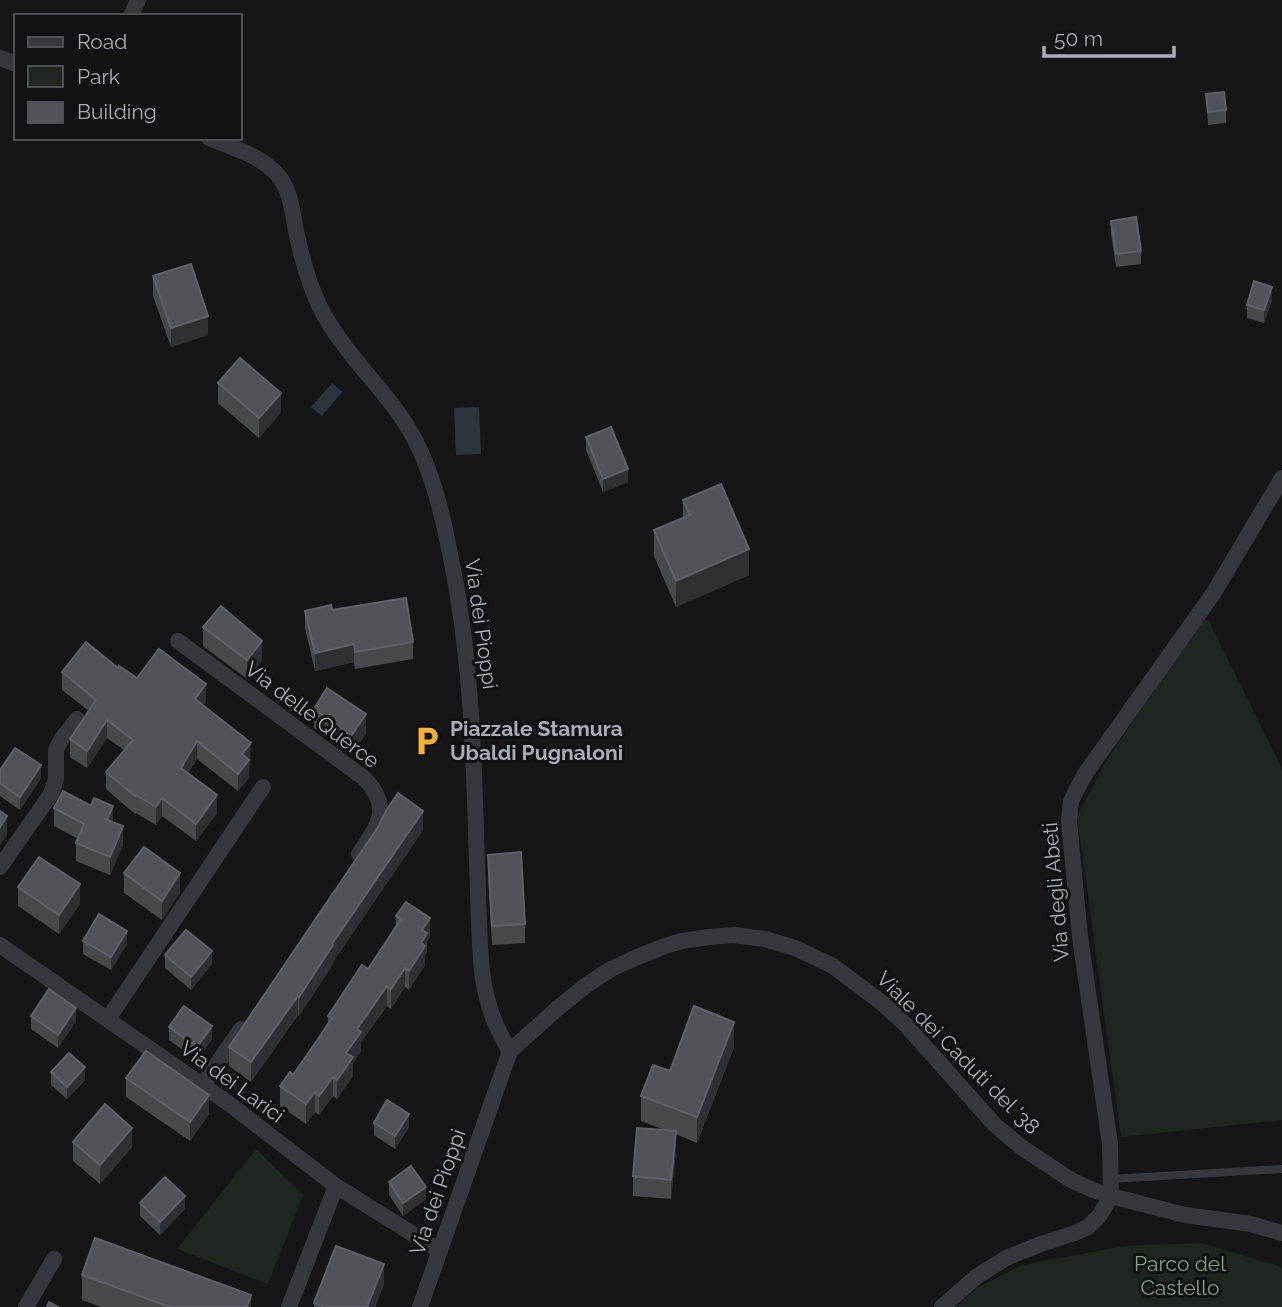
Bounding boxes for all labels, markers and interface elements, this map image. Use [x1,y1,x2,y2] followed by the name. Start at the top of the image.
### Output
[14,14,242,140] legend
[1044,14,1174,58] scale bar
[1054,26,1103,51] text: 50 m
[77,29,127,54] text: Road
[77,64,120,89] text: Park
[77,99,157,124] text: Building
[460,557,503,691] street label: Via dei Pioppi
[240,656,384,773] street label: Via delle Querce
[450,716,623,765] place label: Piazzale Stamura Ubaldi Pugnaloni
[410,724,444,758] parking icon: Piazzale Stamura Ubaldi Pugnaloni
[1037,821,1074,963] street label: Via degli Abeti
[872,966,1045,1139] street label: Viale dei Caduti del '38
[175,1035,289,1128] street label: Via dei Larici
[404,1126,471,1258] street label: Via dei Pioppi
[1134,1251,1226,1300] park label: Parco del Castello

